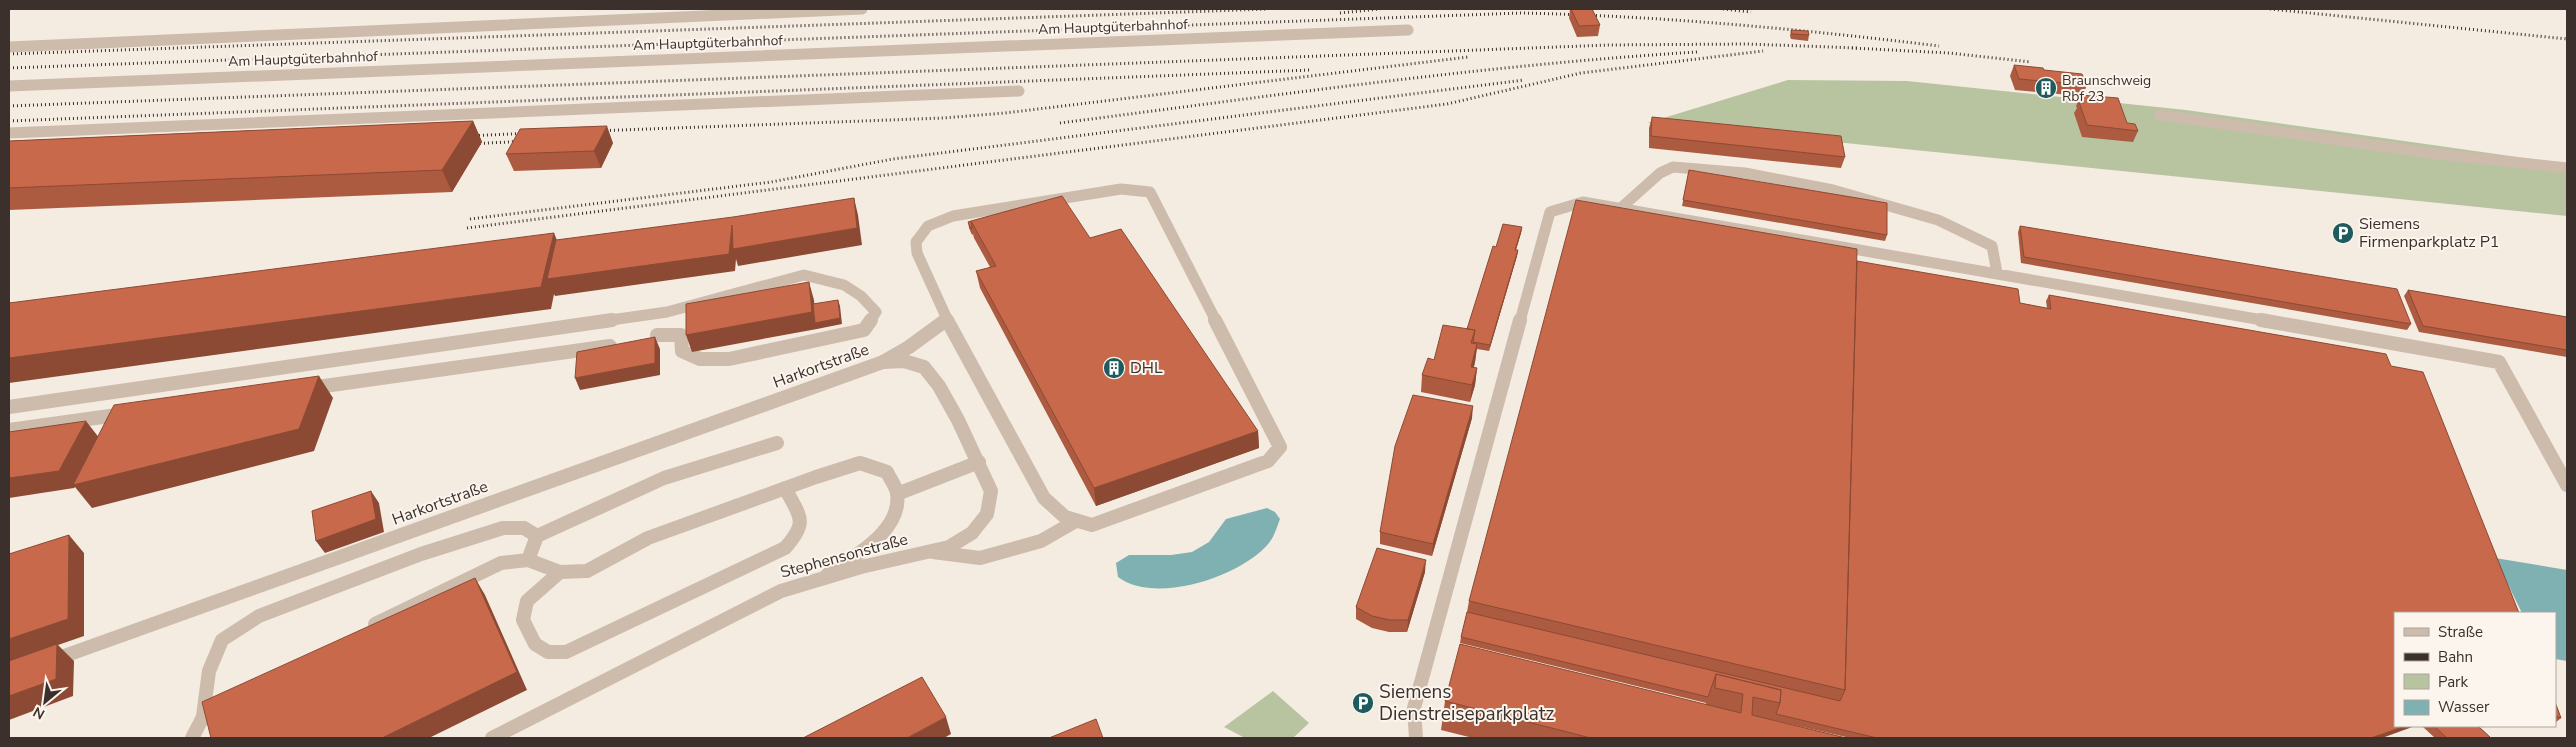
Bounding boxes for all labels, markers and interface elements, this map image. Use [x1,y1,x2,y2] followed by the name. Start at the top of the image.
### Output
[1038,15,1189,39] street label: Am Hauptgüterbahnhof
[633,31,784,55] street label: Am Hauptgüterbahnhof
[228,47,379,71] street label: Am Hauptgüterbahnhof
[2062,71,2151,106] place label: Braunschweig Rbf 23
[2034,76,2058,100] building icon: Braunschweig Rbf 23
[2359,213,2499,253] place label: Siemens Firmenparkplatz P1
[2331,221,2355,245] parking icon: Siemens Firmenparkplatz P1
[770,338,872,394] street label: Harkortstraße
[1102,356,1126,380] building icon: DHL
[1130,357,1163,379] place label: DHL
[389,475,491,531] street label: Harkortstraße
[778,528,910,584] street label: Stephensonstraße
[2394,612,2556,727] legend
[2438,622,2483,642] text: Straße
[2438,647,2473,667] text: Bahn
[2438,672,2468,692] text: Park
[20,677,70,727] north arrow
[1379,679,1554,727] place label: Siemens Dienstreiseparkplatz
[1351,691,1375,715] parking icon: Siemens Dienstreiseparkplatz
[2438,697,2490,717] text: Wasser
[30,702,48,724] text: N

